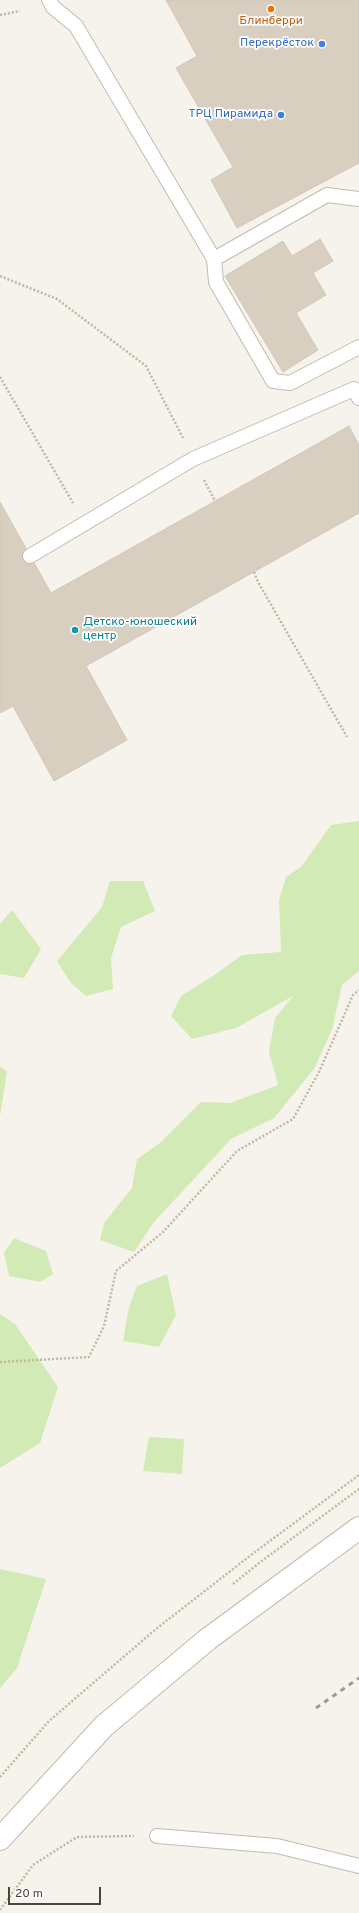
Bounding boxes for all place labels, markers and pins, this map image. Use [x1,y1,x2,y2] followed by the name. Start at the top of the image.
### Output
[266,4,276,14] marker: Блинберри
[239,15,303,29] place label: Блинберри
[240,37,314,51] place label: Перекрёсток
[317,39,327,49] marker: Перекрёсток
[189,108,273,122] place label: ТРЦ Пирамида
[276,110,286,120] marker: ТРЦ Пирамида
[83,616,197,644] place label: Детско-юношеский центр
[70,625,80,635] marker: Детско-юношеский центр

